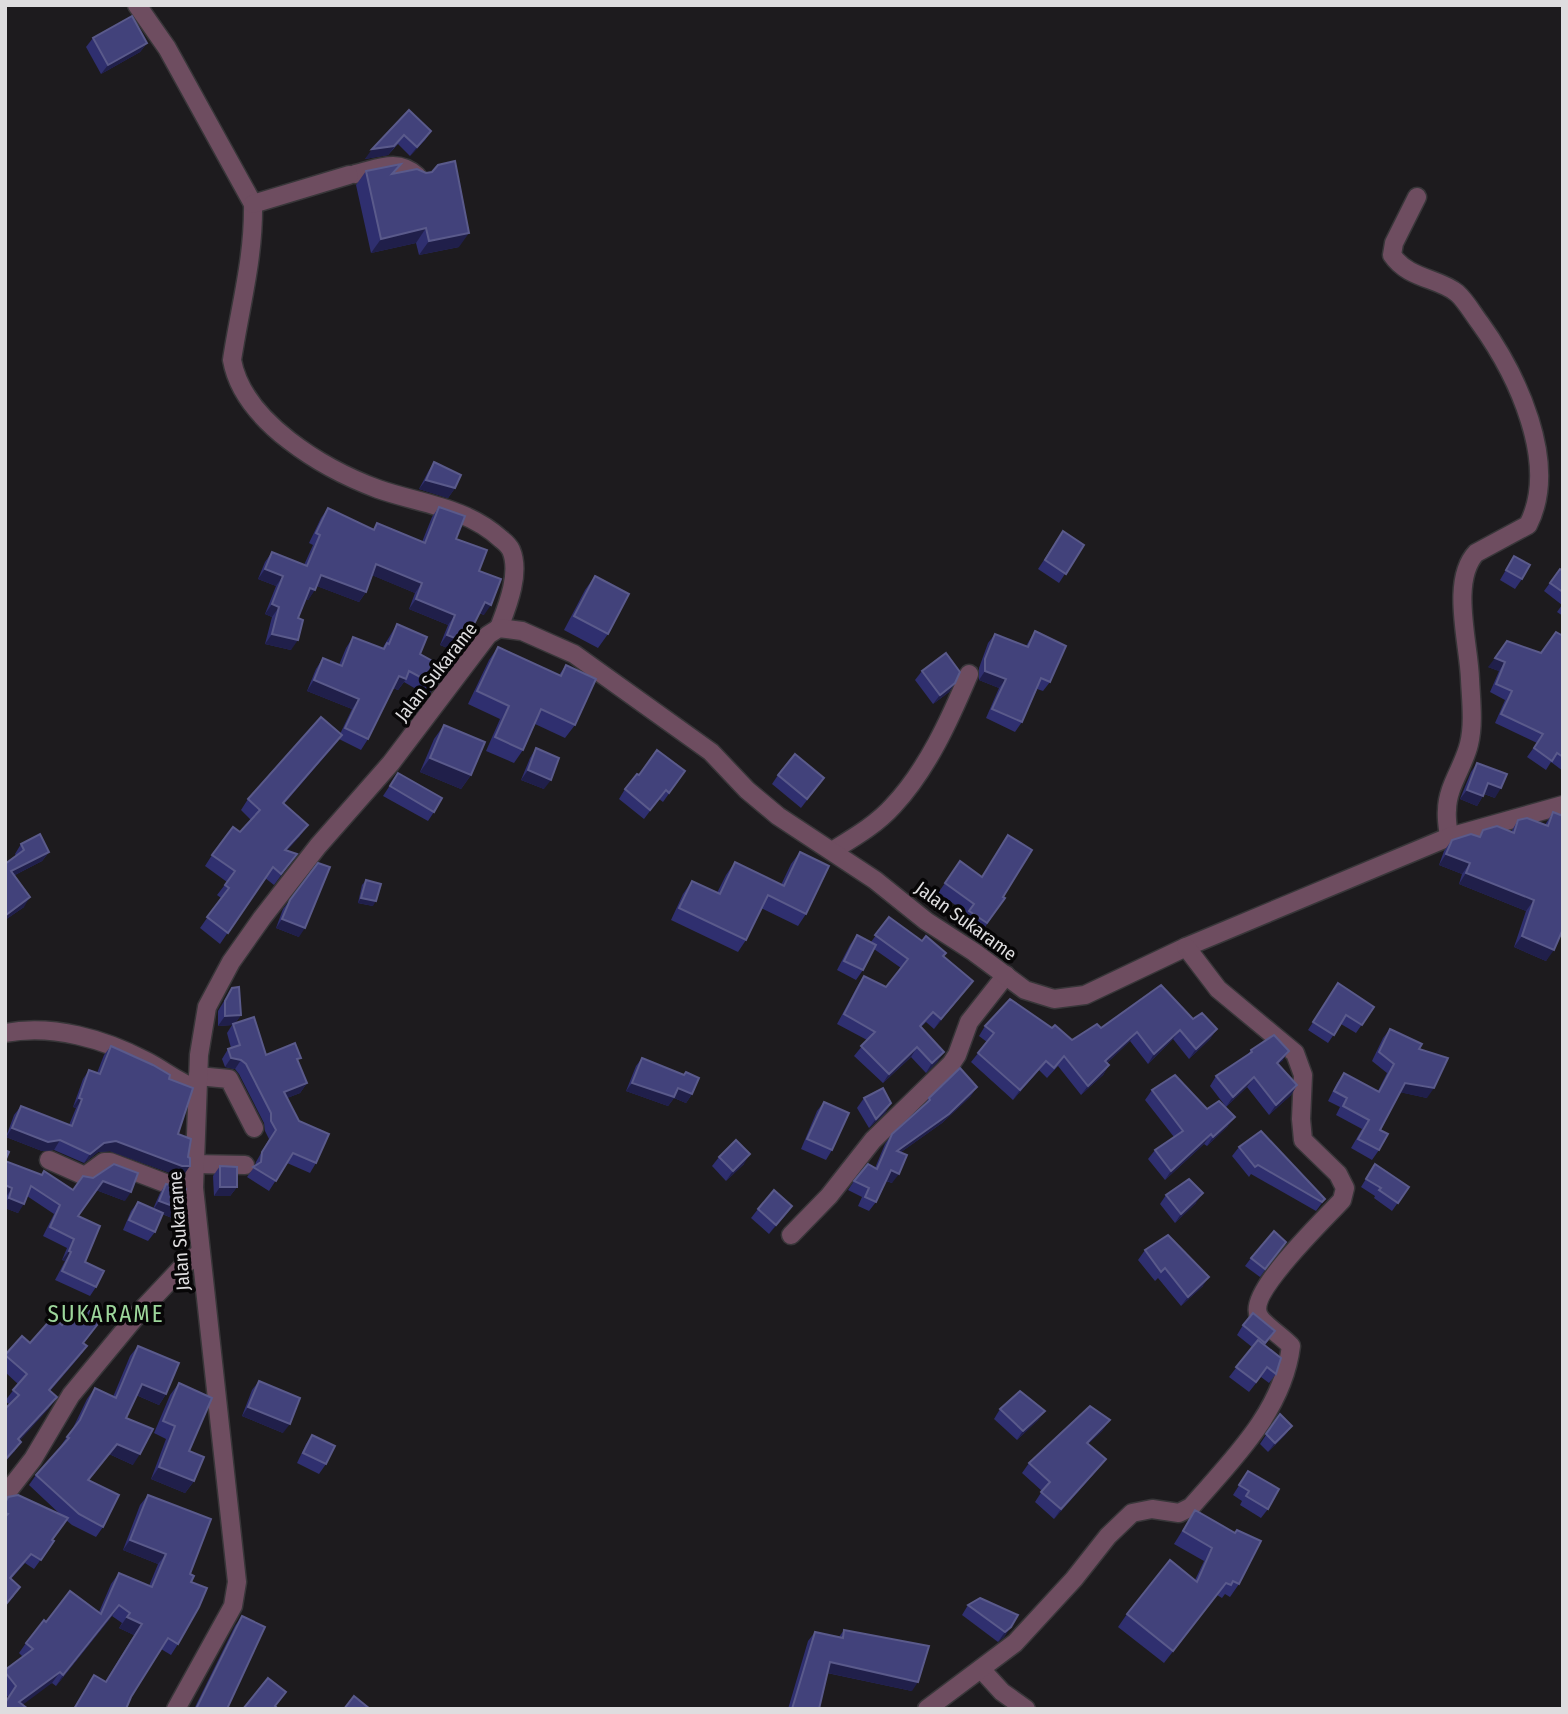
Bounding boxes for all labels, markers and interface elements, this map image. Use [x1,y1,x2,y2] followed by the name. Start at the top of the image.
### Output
[390,618,482,726] street label: Jalan Sukarame
[911,877,1021,965] street label: Jalan Sukarame
[163,1171,195,1291] street label: Jalan Sukarame
[48,1300,164,1328] district label: SUKARAME

